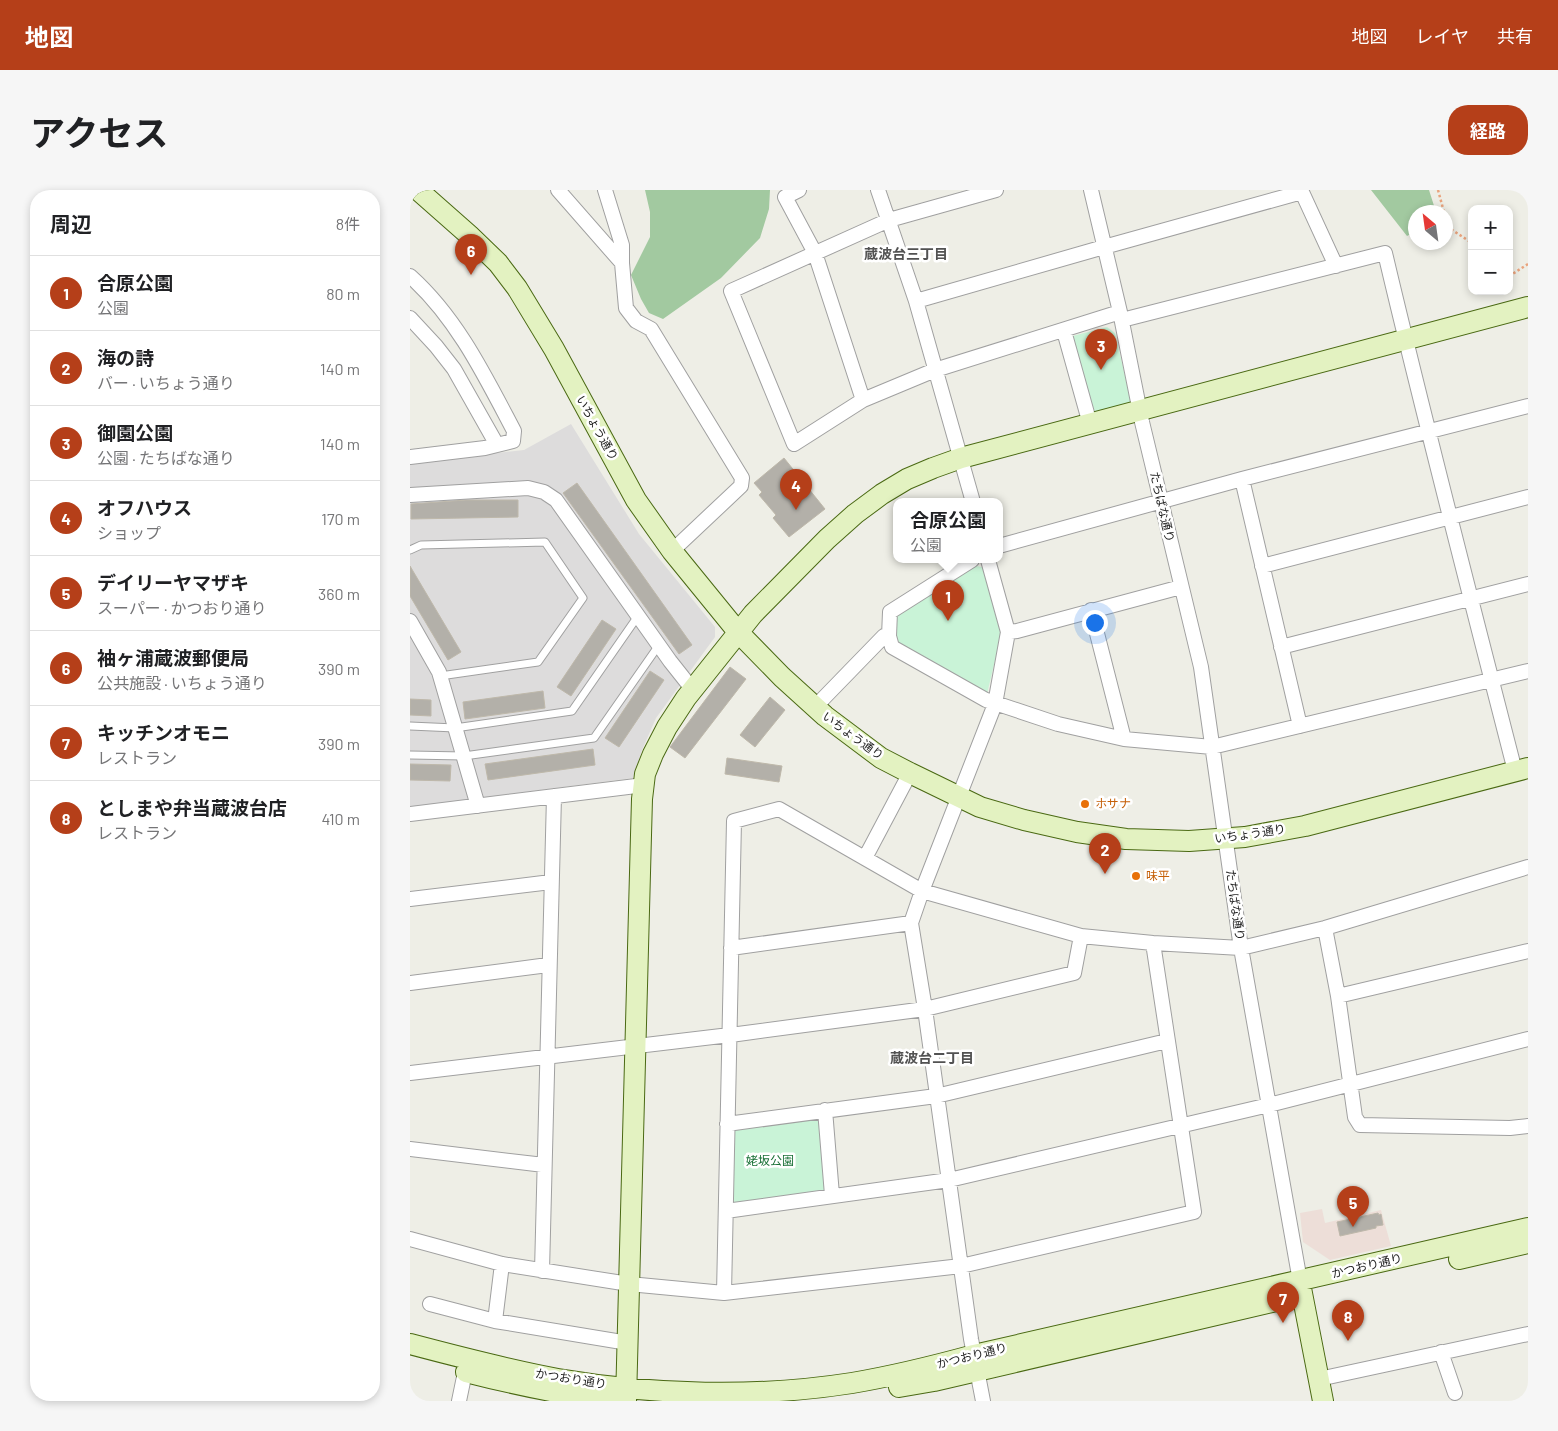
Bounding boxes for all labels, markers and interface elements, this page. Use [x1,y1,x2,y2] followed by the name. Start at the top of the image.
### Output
[25,22,73,51] text: 地図
[1352,25,1388,47] text: 地図
[1416,25,1469,47] text: レイヤ
[1497,25,1533,47] text: 共有
[1448,105,1528,155] button: 経路
[30,111,168,153] text: アクセス
[1408,205,1453,250] north arrow
[1468,205,1513,295] map controls
[1468,205,1513,250] button: +
[50,211,92,236] text: 周辺
[336,214,360,233] text: 8件
[455,234,487,275] pin: 6
[864,245,948,262] district label: 蔵波台三丁目
[1468,250,1513,295] button: −
[97,271,173,294] text: 合原公園
[63,284,69,303] text: 1
[326,284,360,303] text: 80 m
[97,298,129,317] text: 公園
[1085,329,1117,370] pin: 3
[97,346,154,369] text: 海の詩
[62,359,70,378] text: 2
[320,359,360,378] text: 140 m
[97,373,235,392] text: バー · いちょう通り
[574,393,621,462] street label: いちょう通り
[97,421,173,444] text: 御園公園
[62,434,70,453] text: 3
[320,434,360,453] text: 140 m
[97,448,235,467] text: 公園 · たちばな通り
[780,469,812,510] pin: 4
[1148,470,1178,543] street label: たちばな通り
[97,496,192,519] text: オフハウス
[893,498,1003,563] popup
[910,508,986,531] text: 合原公園
[61,509,71,528] text: 4
[321,509,360,528] text: 170 m
[97,523,161,542] text: ショップ
[910,535,942,554] text: 公園
[97,571,249,594] text: デイリーヤマザキ
[932,580,964,621] pin: 1
[62,584,70,603] text: 5
[318,584,360,603] text: 360 m
[97,598,267,617] text: スーパー · かつおり通り
[1082,610,1108,636] your location
[97,646,249,669] text: 袖ヶ浦蔵波郵便局
[62,659,70,678] text: 6
[318,659,360,678] text: 390 m
[97,673,267,692] text: 公共施設 · いちょう通り
[820,708,887,762] street label: いちょう通り
[97,721,230,744] text: キッチンオモニ
[62,734,70,753] text: 7
[318,734,360,753] text: 390 m
[97,748,177,767] text: レストラン
[97,796,287,819] text: としまや弁当蔵波台店
[1095,796,1131,810] place label: ホサナ
[1079,798,1091,810] marker: ホサナ
[62,809,70,828] text: 8
[322,809,360,828] text: 410 m
[1213,821,1286,845] street label: いちょう通り
[97,823,177,842] text: レストラン
[1089,833,1121,874] pin: 2
[1146,868,1170,882] place label: 味平
[1224,868,1248,941] street label: たちばな通り
[1130,870,1142,882] marker: 味平
[890,1049,974,1066] district label: 蔵波台二丁目
[746,1153,794,1167] park label: 姥坂公園
[1337,1186,1369,1227] pin: 5
[1330,1250,1403,1280] street label: かつおり通り
[1267,1282,1299,1323] pin: 7
[1332,1300,1364,1341] pin: 8
[935,1340,1008,1371] street label: かつおり通り
[534,1365,608,1391] street label: かつおり通り

